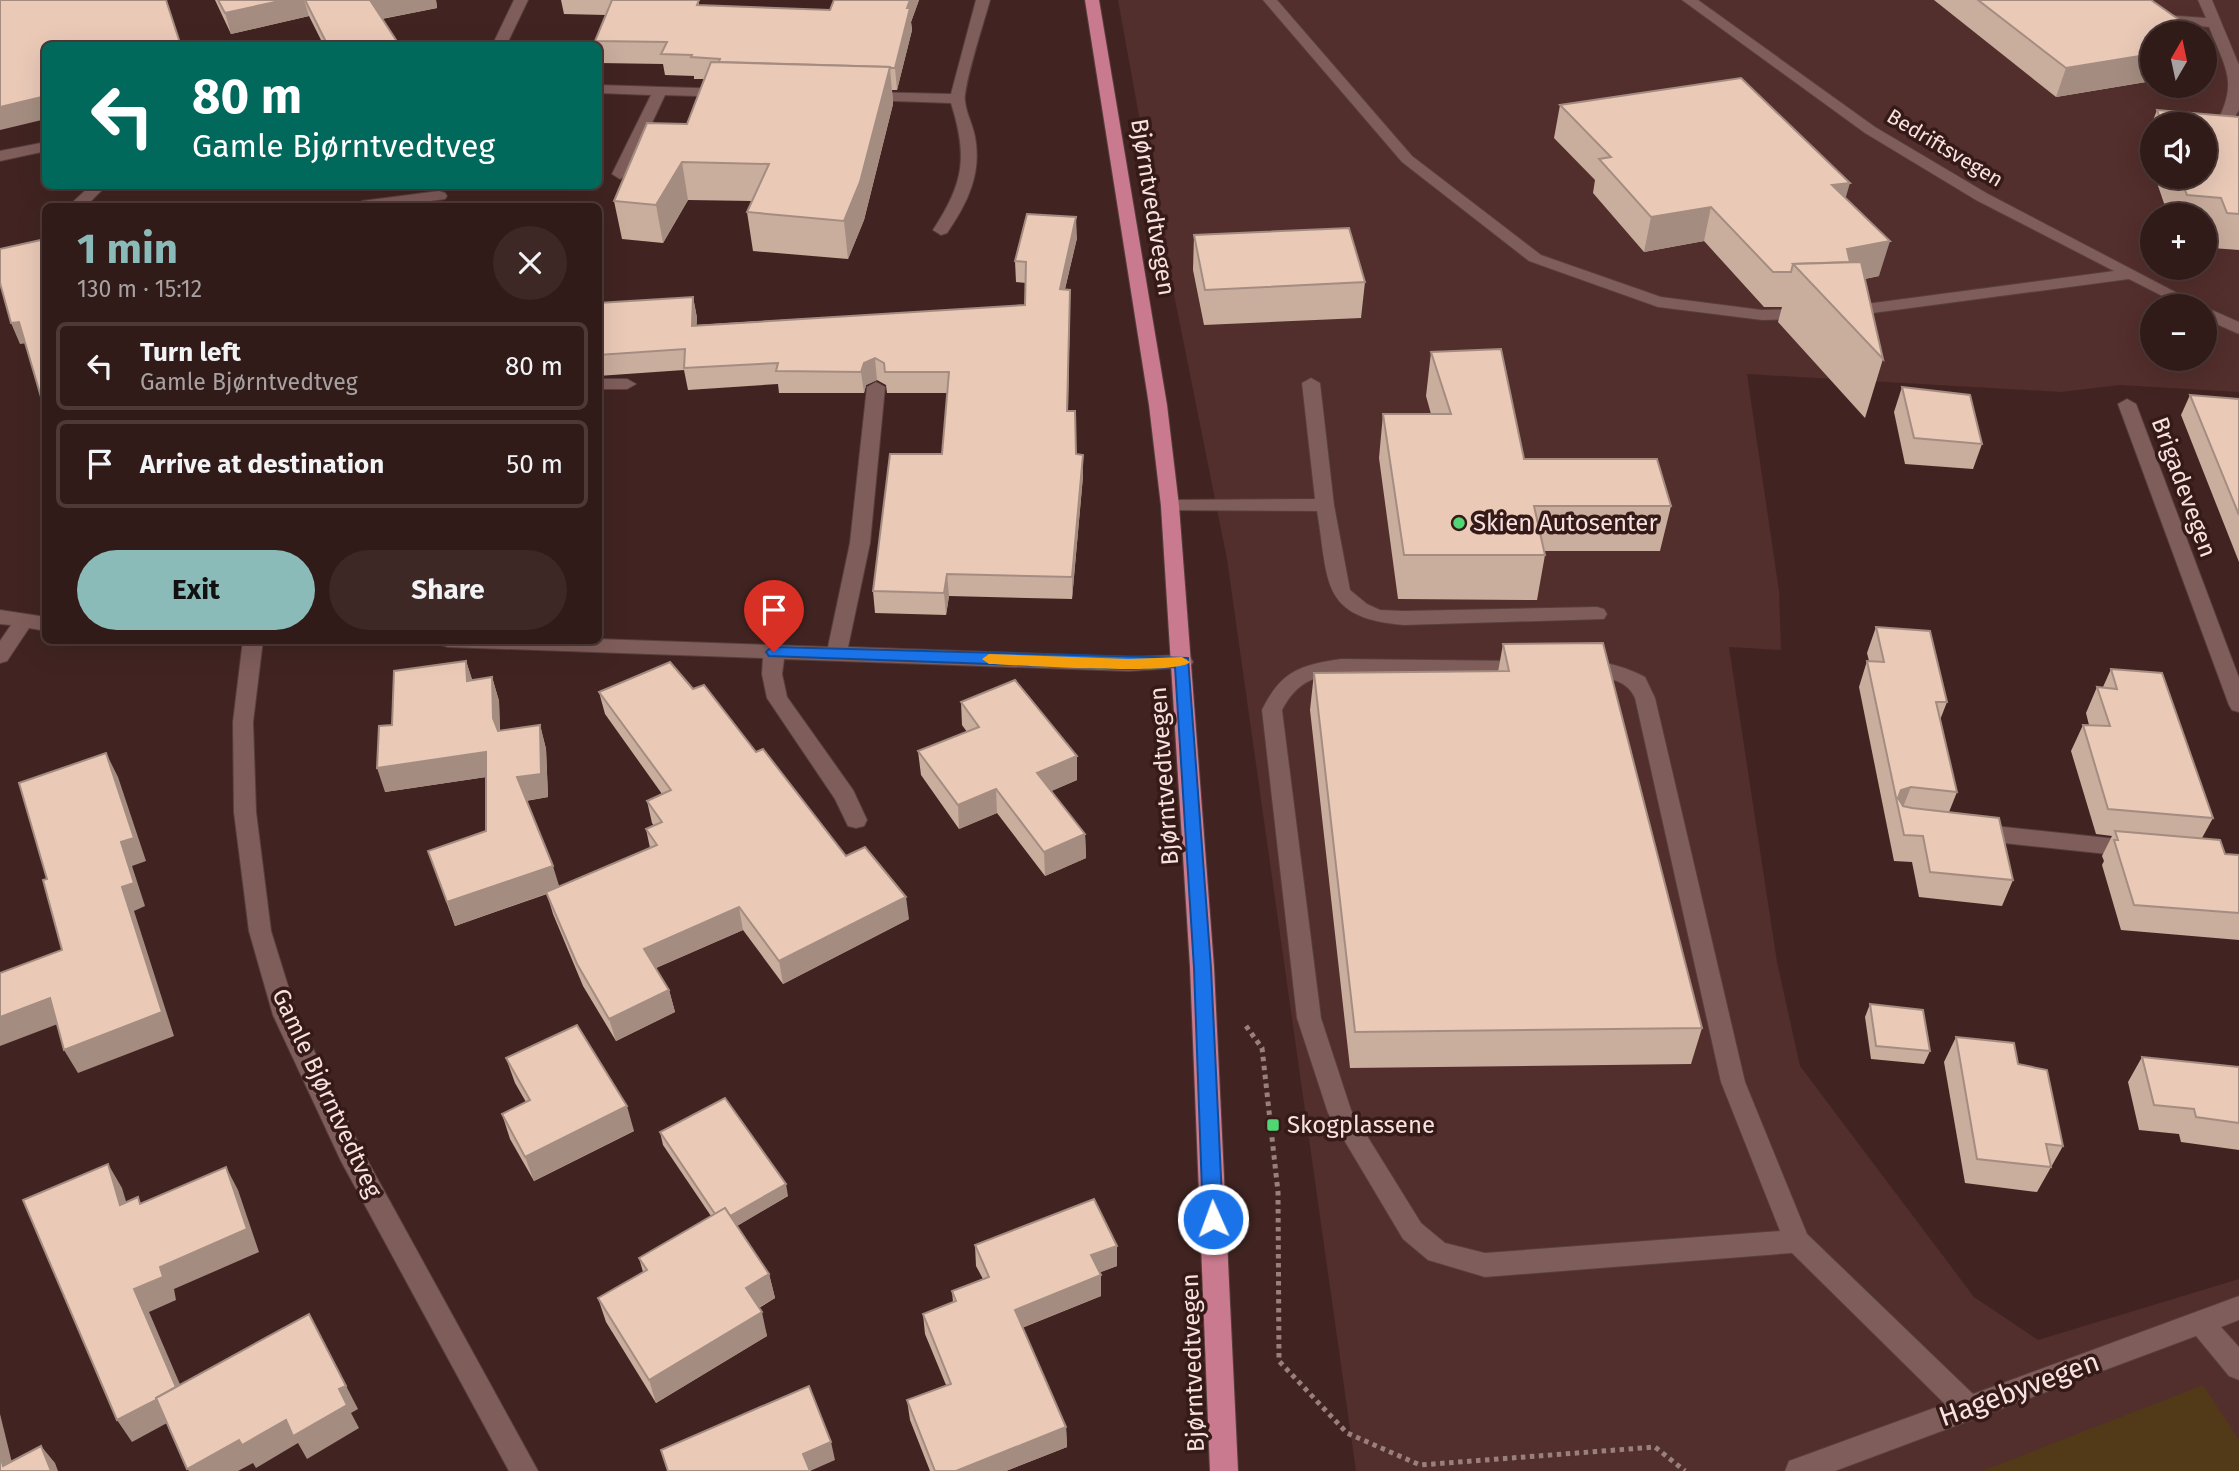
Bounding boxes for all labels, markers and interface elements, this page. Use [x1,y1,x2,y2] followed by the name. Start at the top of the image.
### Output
[2140,21,2217,98] north arrow
[2140,21,2217,371] map controls
[192,67,302,126] text: 80 m
[77,70,168,161] icon: left
[1882,103,2008,193] street label: Bedriftsvegen
[2140,112,2217,189] button: sound
[1125,116,1181,298] street label: Bjørntvedtvegen
[192,127,495,165] text: Gamle Bjørntvedtveg
[2140,203,2217,280] button: +
[77,224,178,274] text: 1 min
[493,226,567,300] button: close
[77,275,202,303] text: 130 m · 15:12
[2140,294,2217,371] button: −
[140,337,241,368] text: Turn left
[81,347,119,385] icon: left
[505,351,563,382] text: 80 m
[140,368,358,396] text: Gamle Bjørntvedtveg
[2146,413,2222,561] street label: Brigadevegen
[81,445,119,483] icon: arrive
[140,449,384,480] text: Arrive at destination
[506,449,563,480] text: 50 m
[1473,509,1658,537] place label: Skien Autosenter
[1451,515,1467,531] marker: Skien Autosenter
[77,550,315,630] button: Exit
[329,550,567,630] button: Share
[744,580,804,652] pin
[755,591,793,629] icon: arrive
[1144,686,1184,866] street label: Bjørntvedtvegen
[266,984,388,1202] street label: Gamle Bjørntvedtveg
[1287,1111,1435,1139] place label: Skogplassene
[1265,1117,1281,1133] marker: Skogplassene
[1176,1182,1250,1256] position arrow
[1176,1273,1210,1453] street label: Bjørntvedtvegen
[1934,1345,2104,1433] street label: Hagebyvegen

